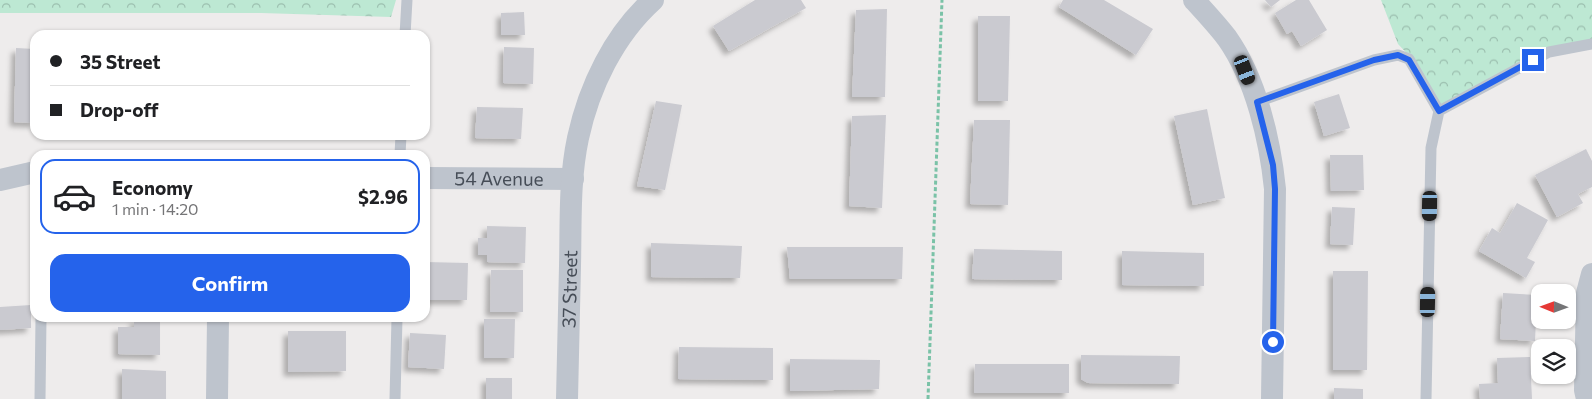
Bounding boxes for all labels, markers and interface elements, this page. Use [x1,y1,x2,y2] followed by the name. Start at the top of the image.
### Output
[1522,49,1544,71] route end
[80,50,161,73] text: 35 Street
[1232,53,1257,87] car
[80,98,159,121] text: Drop-off
[454,166,544,190] street label: 54 Avenue
[52,174,97,219] icon: car
[112,176,193,199] text: Economy
[358,185,408,208] text: $2.96
[1422,191,1437,221] car
[112,199,199,218] text: 1 min · 14:20
[557,250,581,328] street label: 37 Street
[50,254,410,312] button: Confirm
[1531,284,1576,329] north arrow
[1531,284,1576,384] map controls
[1420,287,1435,317] car
[1262,331,1284,353] route start
[1531,339,1576,384] button: layers

